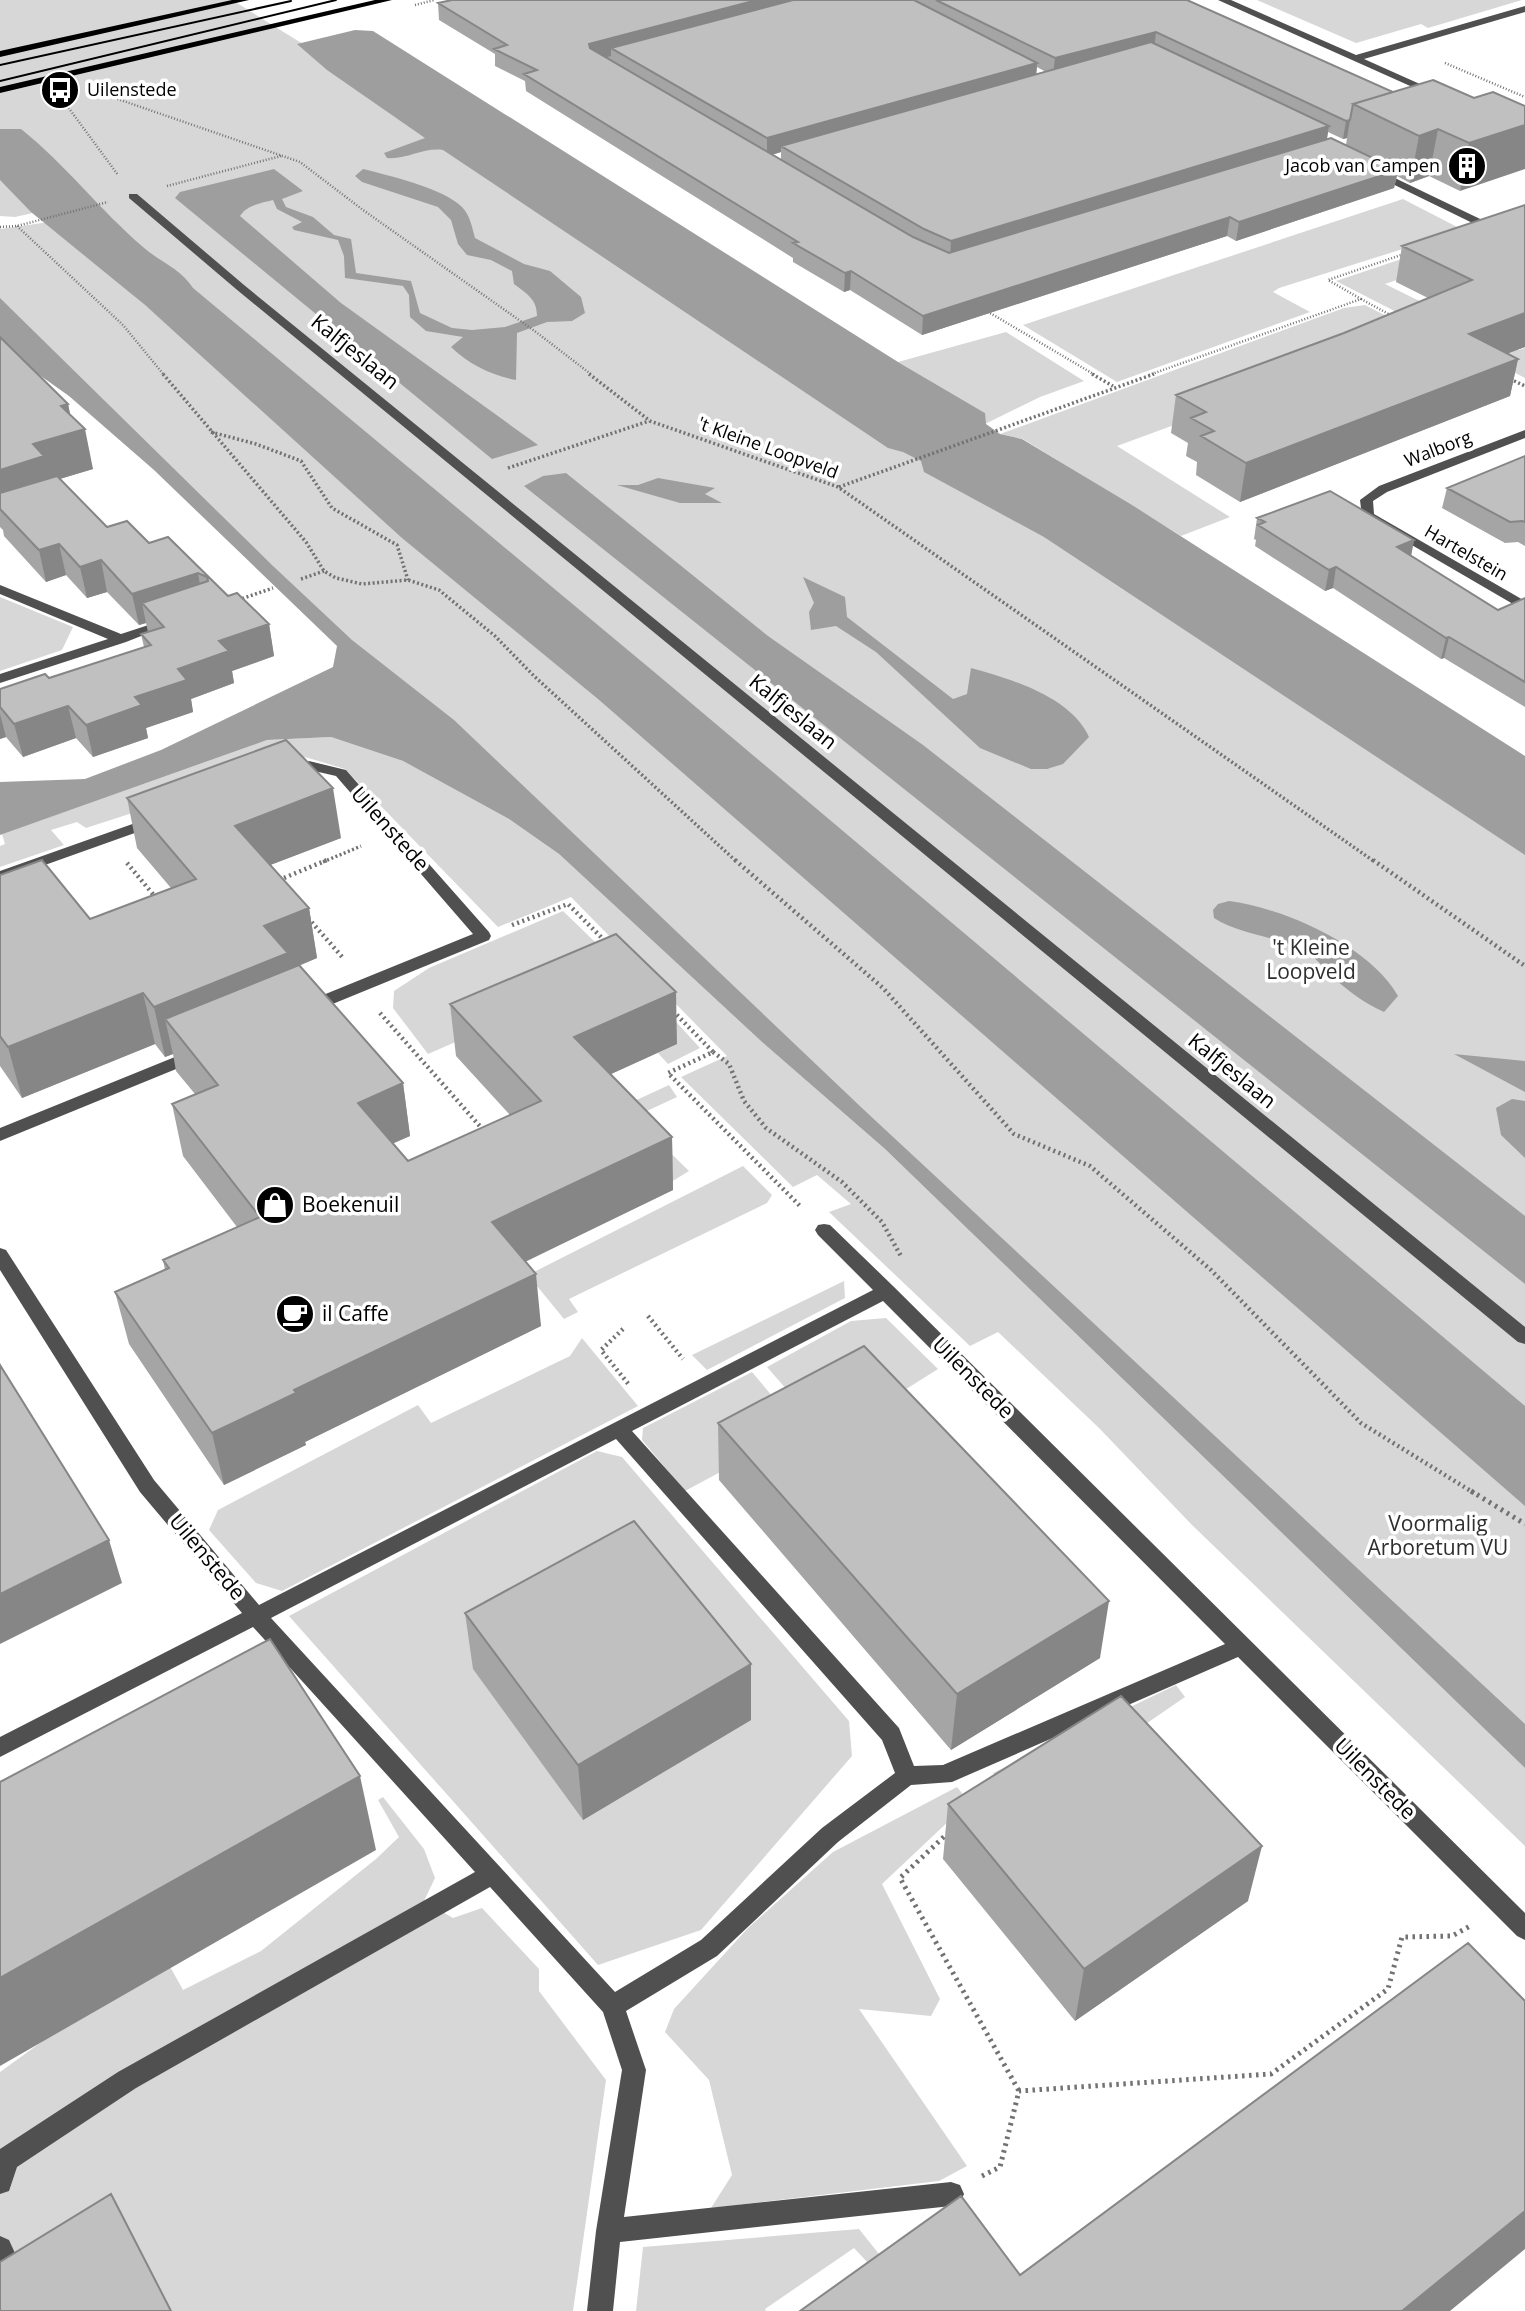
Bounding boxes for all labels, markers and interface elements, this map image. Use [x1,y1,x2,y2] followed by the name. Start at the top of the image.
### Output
[39,69,81,111] bus stop icon: Uilenstede
[87,77,177,101] place label: Uilenstede
[1446,145,1488,187] building icon: Jacob van Campen
[1283,153,1440,177] place label: Jacob van Campen
[306,307,405,395] street label: Kalfjeslaan
[695,411,842,484] street label: 't Kleine Loopveld
[1401,424,1475,472] street label: Walborg
[1420,519,1513,586] street label: Hartelstein
[744,667,843,755] street label: Kalfjeslaan
[345,780,436,877] street label: Uilenstede
[1266,933,1356,985] park label: 't Kleine Loopveld
[1183,1026,1282,1114] street label: Kalfjeslaan
[254,1184,296,1226] shop icon: Boekenuil
[302,1190,399,1218] place label: Boekenuil
[274,1293,316,1335] cafe icon: il Caffe
[322,1299,389,1327] place label: il Caffe
[927,1330,1021,1424] street label: Uilenstede
[163,1507,252,1605] street label: Uilenstede
[1368,1509,1508,1561] park label: Voormalig Arboretum VU
[1329,1731,1423,1825] street label: Uilenstede

